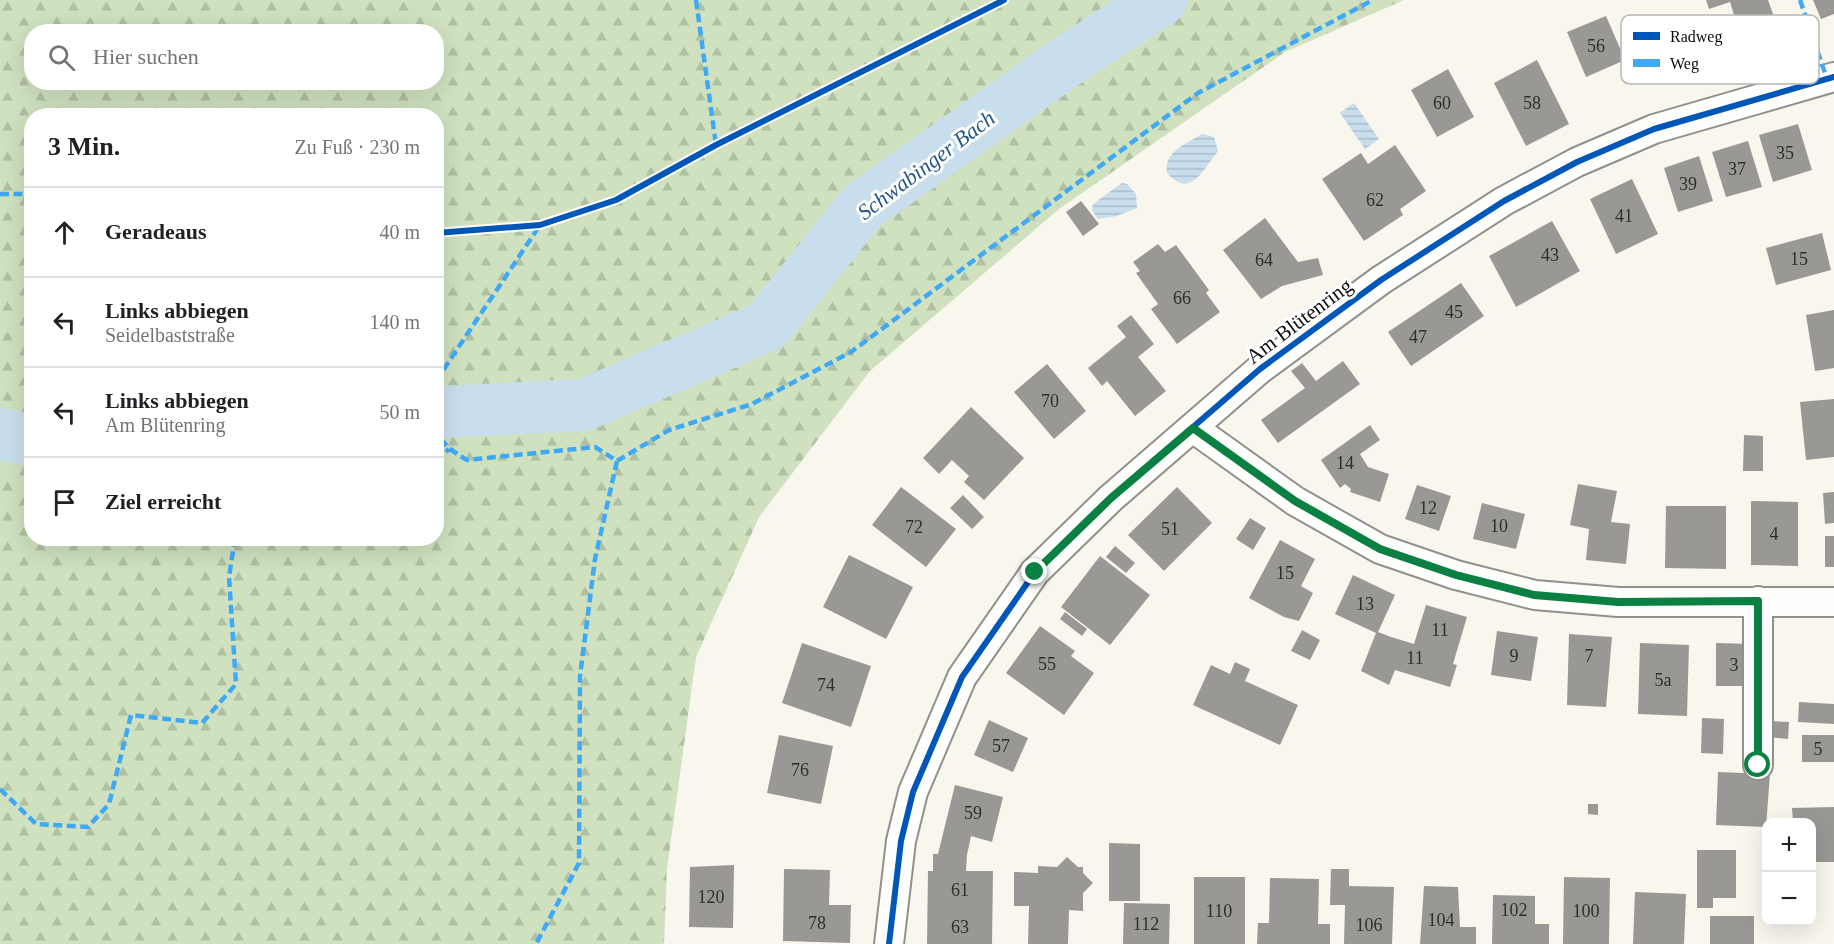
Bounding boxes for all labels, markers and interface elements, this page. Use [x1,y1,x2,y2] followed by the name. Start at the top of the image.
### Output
[1621,15,1819,84] legend
[24,24,444,90] search box
[1670,28,1722,46] text: Radweg
[1587,36,1605,56] house number: 56
[45,41,78,74] icon: search
[93,44,199,69] text: Hier suchen
[1670,55,1699,73] text: Weg
[1433,93,1451,113] house number: 60
[1523,93,1541,113] house number: 58
[852,105,1000,225] water label: Schwabinger Bach
[48,132,120,161] text: 3 Min.
[294,136,420,158] text: Zu Fuß · 230 m
[1776,143,1794,163] house number: 35
[1728,159,1746,179] house number: 37
[1679,174,1697,194] house number: 39
[1366,190,1384,210] house number: 62
[1615,206,1633,226] house number: 41
[48,216,81,249] icon: ahead
[105,219,206,244] text: Geradeaus
[379,221,420,243] text: 40 m
[1541,245,1559,265] house number: 43
[1790,249,1808,269] house number: 15
[1255,250,1273,270] house number: 64
[1241,273,1357,369] street label: Am Blütenring
[1173,288,1191,308] house number: 66
[105,298,249,323] text: Links abbiegen
[1445,302,1463,322] house number: 45
[48,306,81,339] icon: left
[369,311,420,333] text: 140 m
[105,324,235,346] text: Seidelbaststraße
[1409,327,1427,347] house number: 47
[105,388,249,413] text: Links abbiegen
[1041,391,1059,411] house number: 70
[48,396,81,429] icon: left
[379,401,420,423] text: 50 m
[105,414,226,436] text: Am Blütenring
[1336,453,1354,473] house number: 14
[48,486,81,519] icon: arrive
[105,489,221,514] text: Ziel erreicht
[1419,498,1437,518] house number: 12
[1490,516,1508,536] house number: 10
[905,517,923,537] house number: 72
[1161,519,1179,539] house number: 51
[1770,524,1779,544] house number: 4
[1021,558,1047,584] route end
[1276,563,1294,583] house number: 15
[1356,594,1374,614] house number: 13
[1431,620,1449,640] house number: 11
[1510,646,1519,666] house number: 9
[1585,646,1594,666] house number: 7
[1406,648,1424,668] house number: 11
[1038,654,1056,674] house number: 55
[1730,655,1739,675] house number: 3
[1655,670,1672,690] house number: 5a
[817,675,835,695] house number: 74
[992,736,1010,756] house number: 57
[1814,739,1823,759] house number: 5
[1744,751,1770,777] route start
[791,760,809,780] house number: 76
[964,803,982,823] house number: 59
[1762,818,1816,926] map controls
[1762,818,1816,872] button: +
[1762,872,1816,926] button: −
[951,880,969,900] house number: 61
[698,887,725,907] house number: 120
[1501,900,1528,920] house number: 102
[1206,901,1232,921] house number: 110
[1573,901,1600,921] house number: 100
[1428,910,1455,930] house number: 104
[808,913,826,933] house number: 78
[1133,914,1159,934] house number: 112
[1356,915,1383,935] house number: 106
[951,917,969,937] house number: 63

